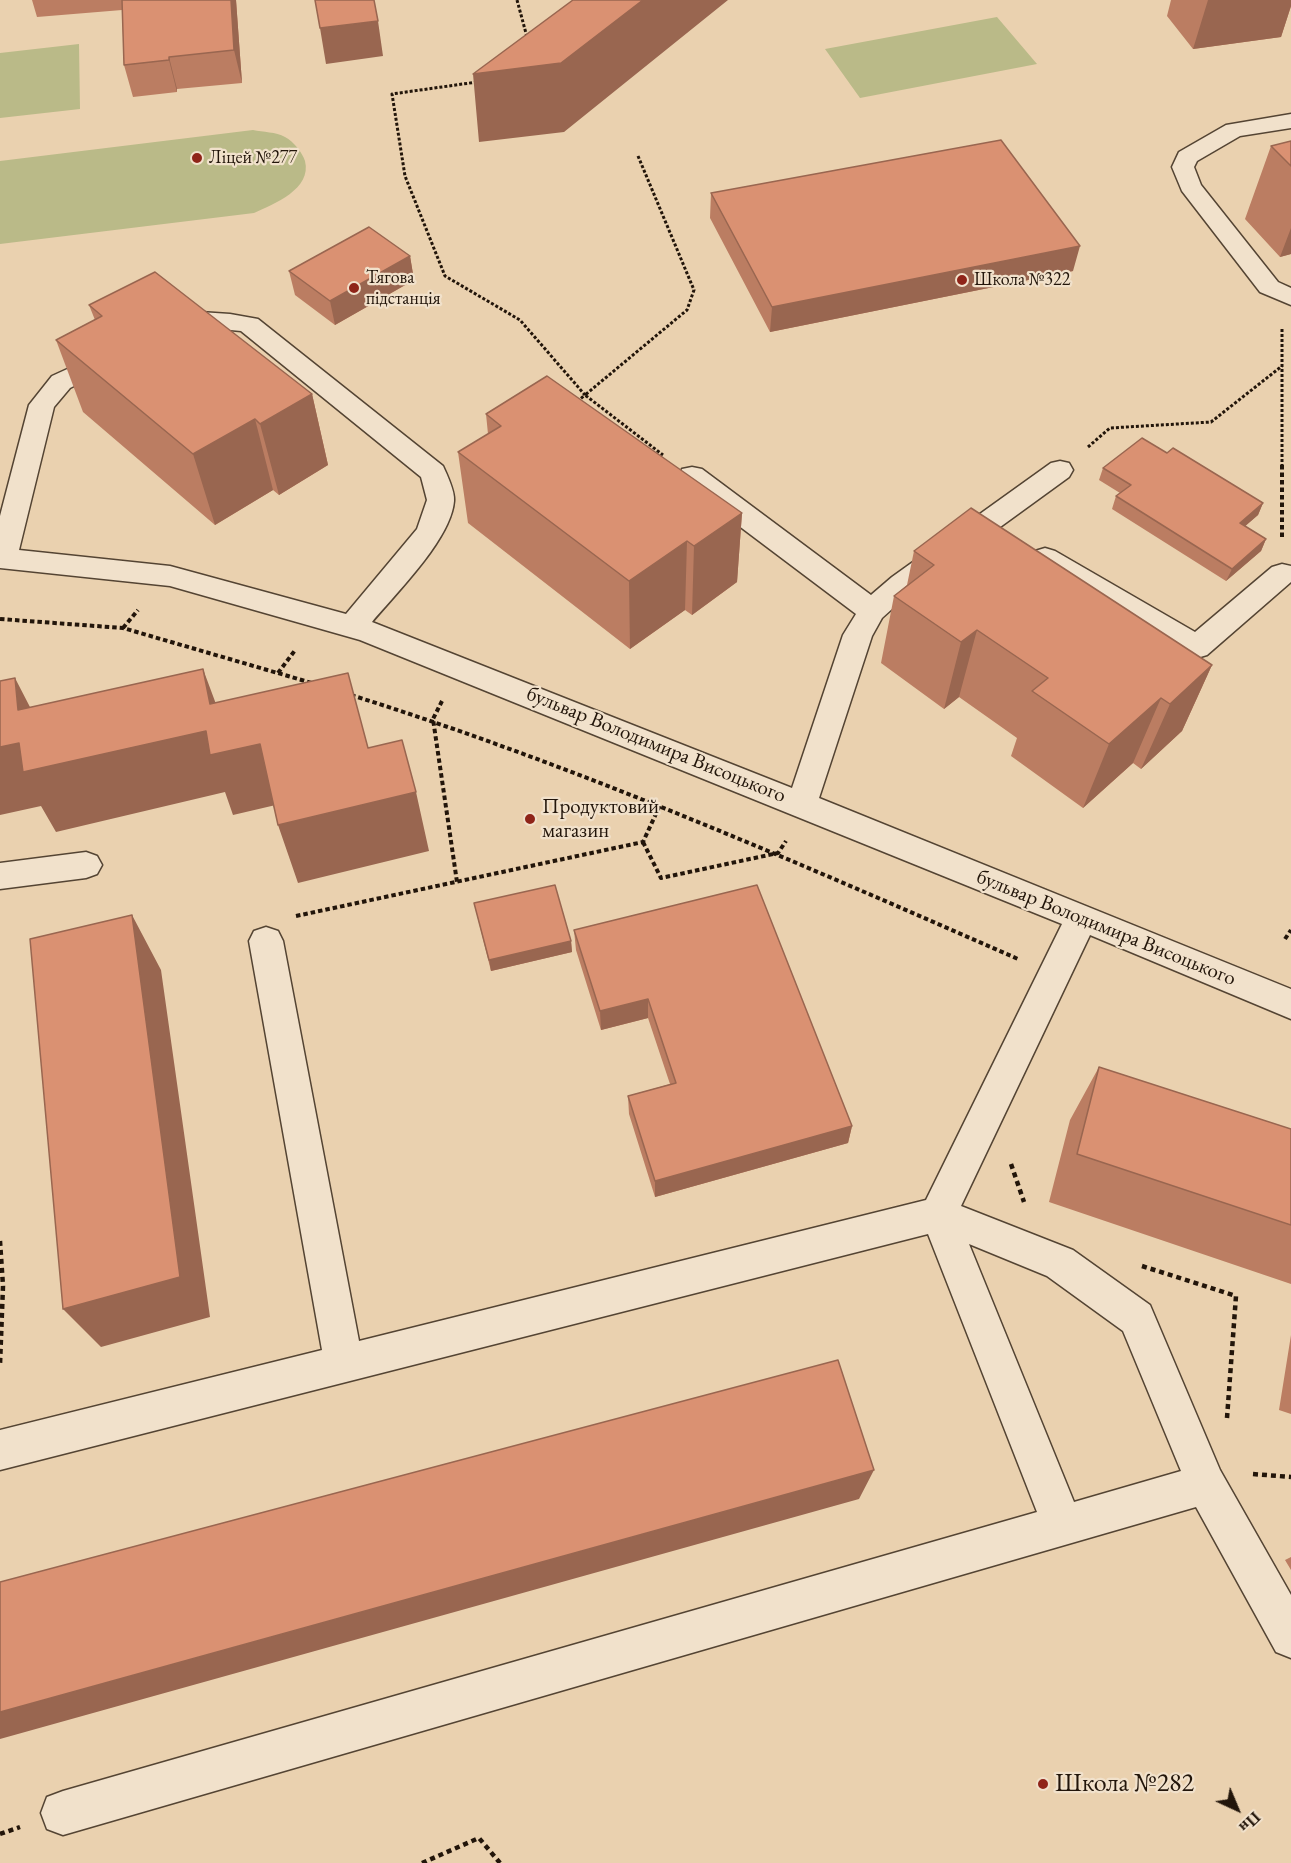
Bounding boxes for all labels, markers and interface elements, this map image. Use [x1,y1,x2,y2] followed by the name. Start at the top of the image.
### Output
[209,147,297,169] place label: Ліцей №277
[190,151,204,165] marker: Ліцей №277
[366,267,441,310] place label: Тягова пiдстанцiя
[974,269,1070,291] place label: Школа №322
[955,273,969,287] marker: Школа №322
[347,281,361,295] marker: Тягова пiдстанцiя
[523,681,789,809] street label: бульвар Володимира Висоцького
[542,794,659,844] place label: Продуктовий магазин
[523,812,537,826] marker: Продуктовий магазин
[973,864,1239,992] street label: бульвар Володимира Висоцького
[1055,1768,1194,1800] place label: Школа №282
[1036,1777,1050,1791] marker: Школа №282
[1207,1779,1267,1839] north arrow
[1235,1807,1265,1837] text: Пн

